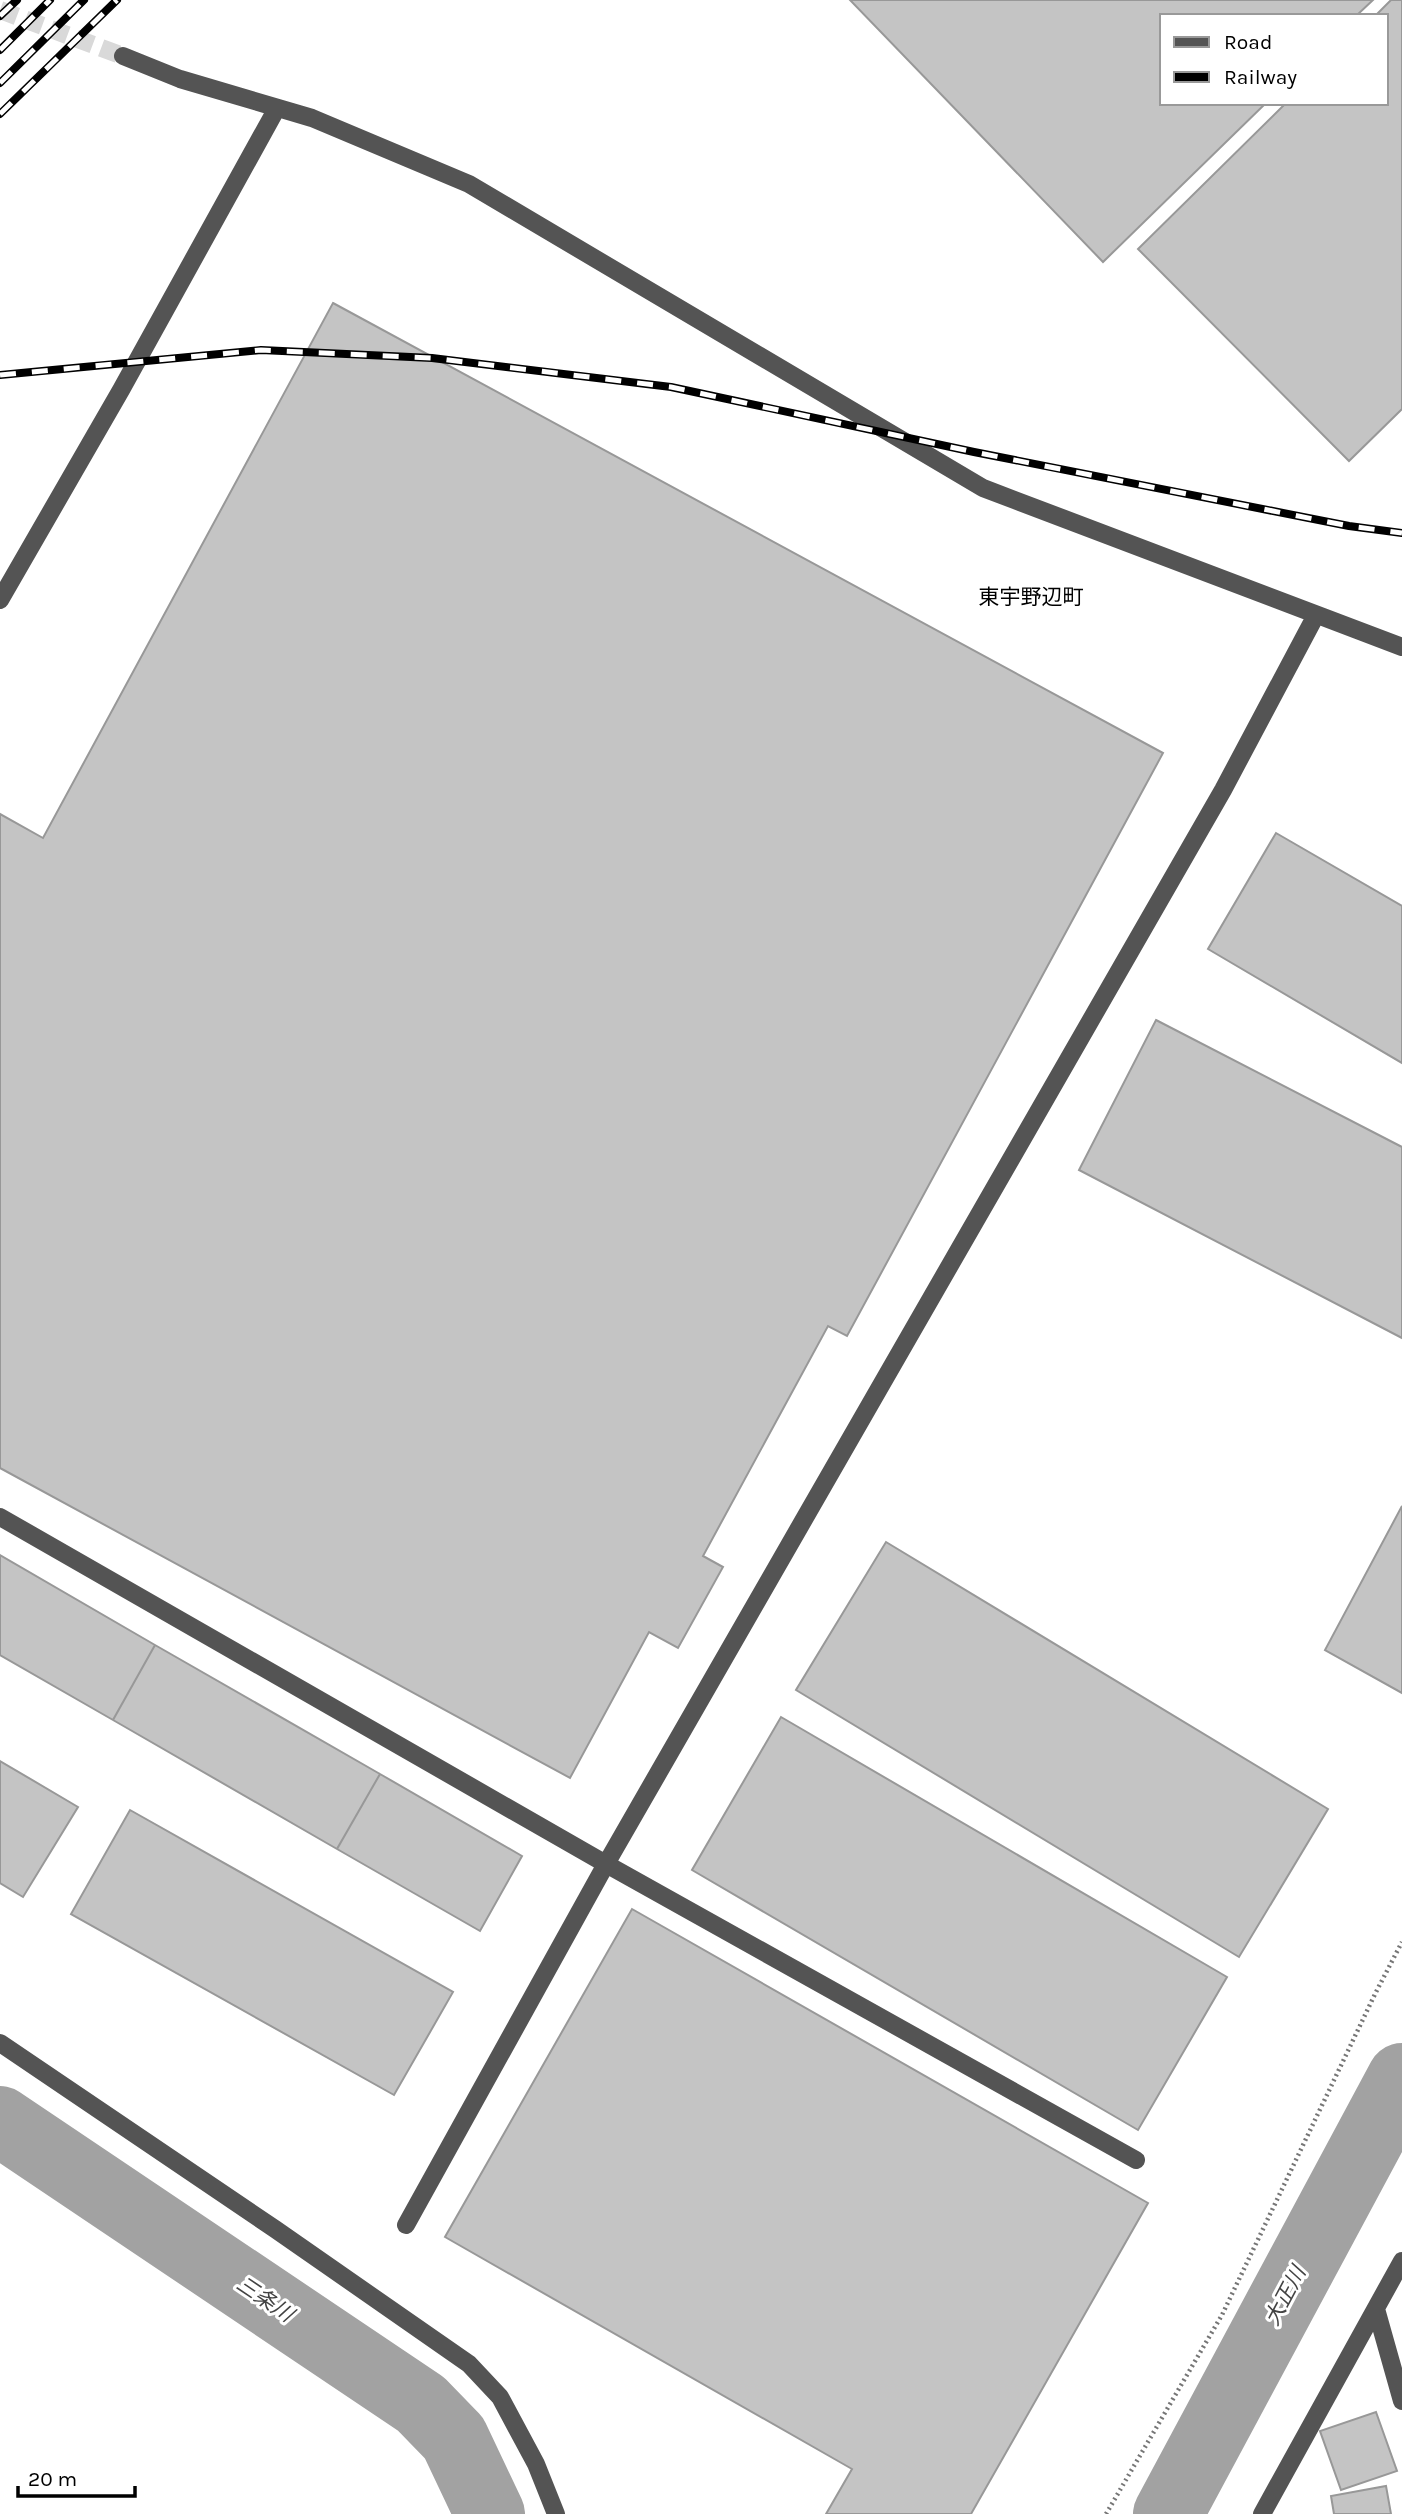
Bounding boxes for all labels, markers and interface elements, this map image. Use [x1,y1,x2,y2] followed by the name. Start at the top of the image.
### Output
[1160,14,1388,105] legend
[1224,30,1272,54] text: Road
[1224,65,1297,89] text: Railway
[979,585,1084,609] district label: 東宇野辺町
[1260,2261,1311,2329] water label: 大正川
[232,2271,299,2328] water label: 三条川
[18,2454,135,2498] scale bar
[28,2467,77,2491] text: 20 m

